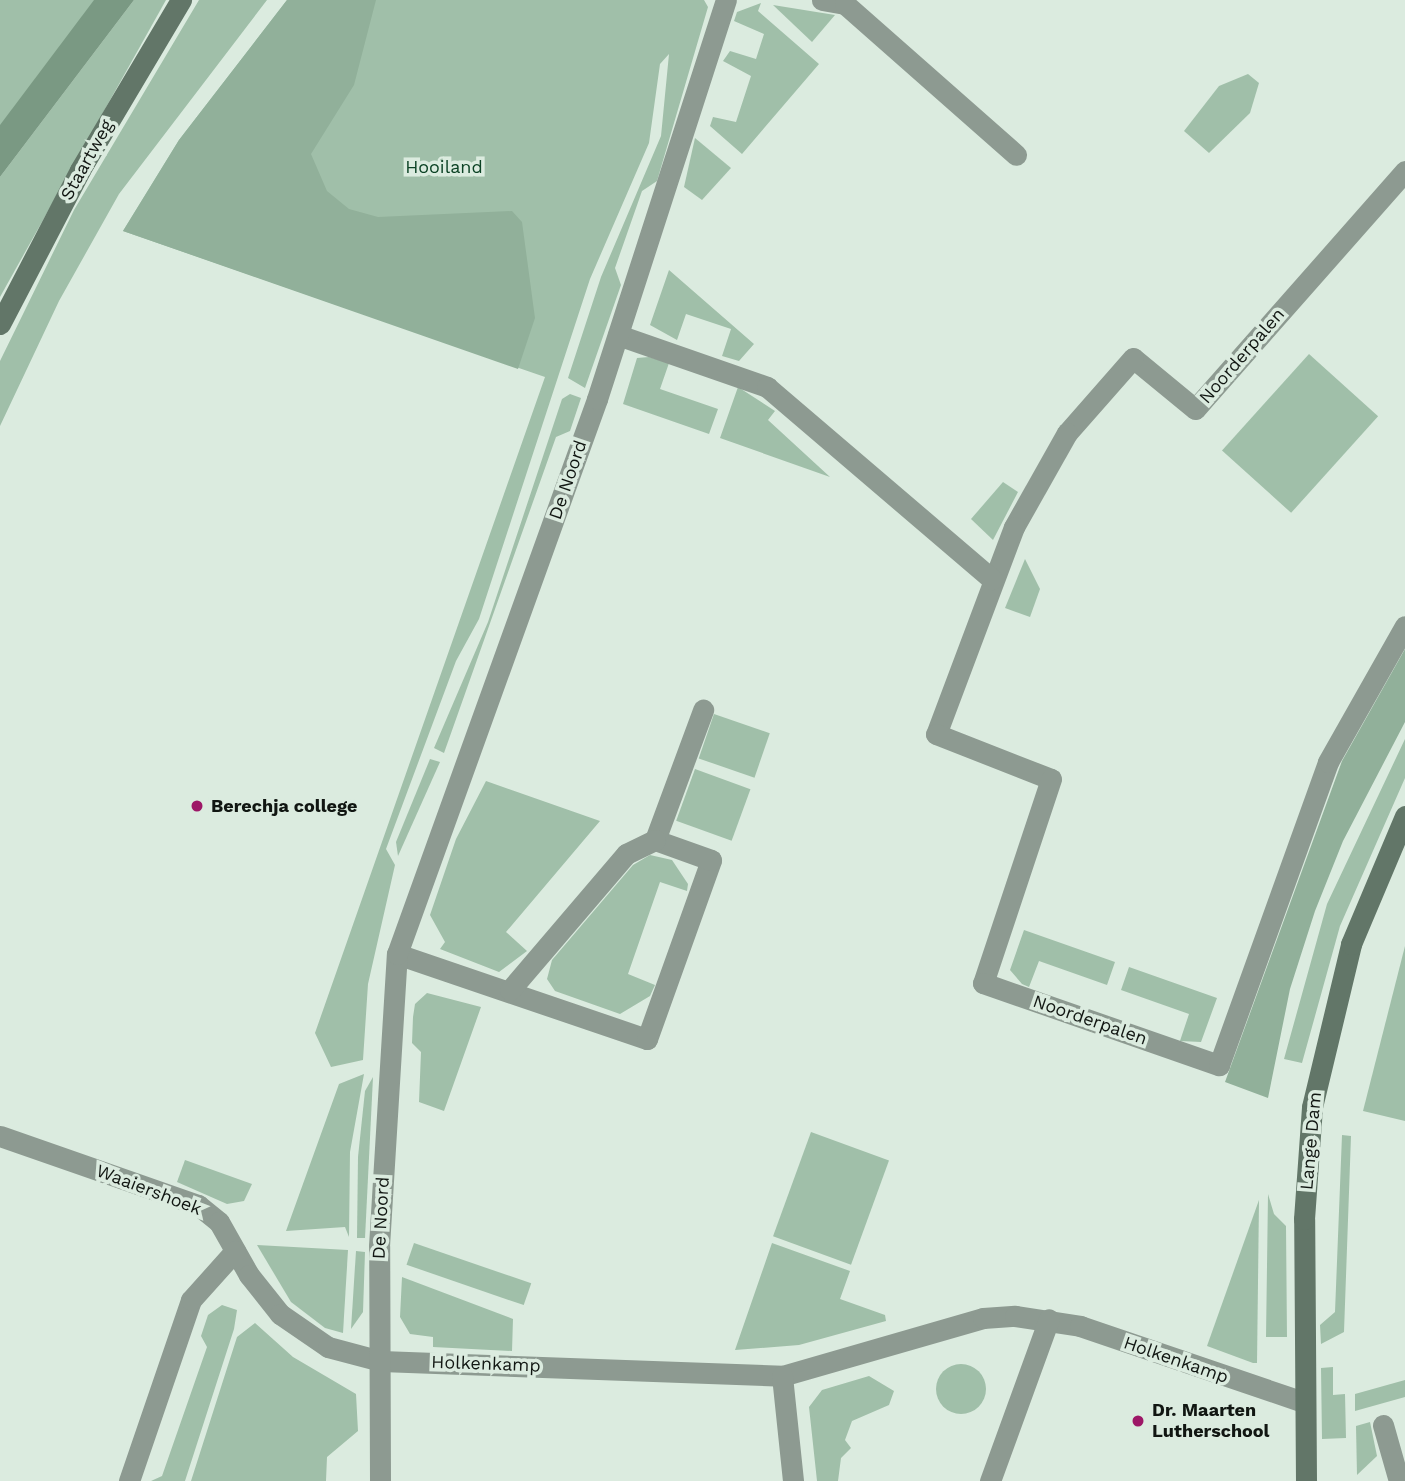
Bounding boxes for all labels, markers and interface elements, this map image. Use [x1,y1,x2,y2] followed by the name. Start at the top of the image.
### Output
[56,116,118,204] street label: Staartweg
[405,156,483,178] park label: Hooiland
[1195,304,1289,408] street label: Noorderpalen
[544,437,592,523] street label: De Noord
[211,795,358,817] place label: Berechja college
[189,798,205,814] marker: Berechja college
[1030,990,1150,1050] street label: Noorderpalen
[1296,1091,1326,1191] street label: Lange Dam
[93,1160,205,1220] street label: Waaiershoek
[368,1176,394,1260] street label: De Noord
[1121,1332,1231,1388] street label: Holkenkamp
[431,1351,541,1377] street label: Holkenkamp
[1152,1400,1270,1442] place label: Dr. Maarten Lutherschool
[1130,1413,1146,1429] marker: Dr. Maarten Lutherschool

